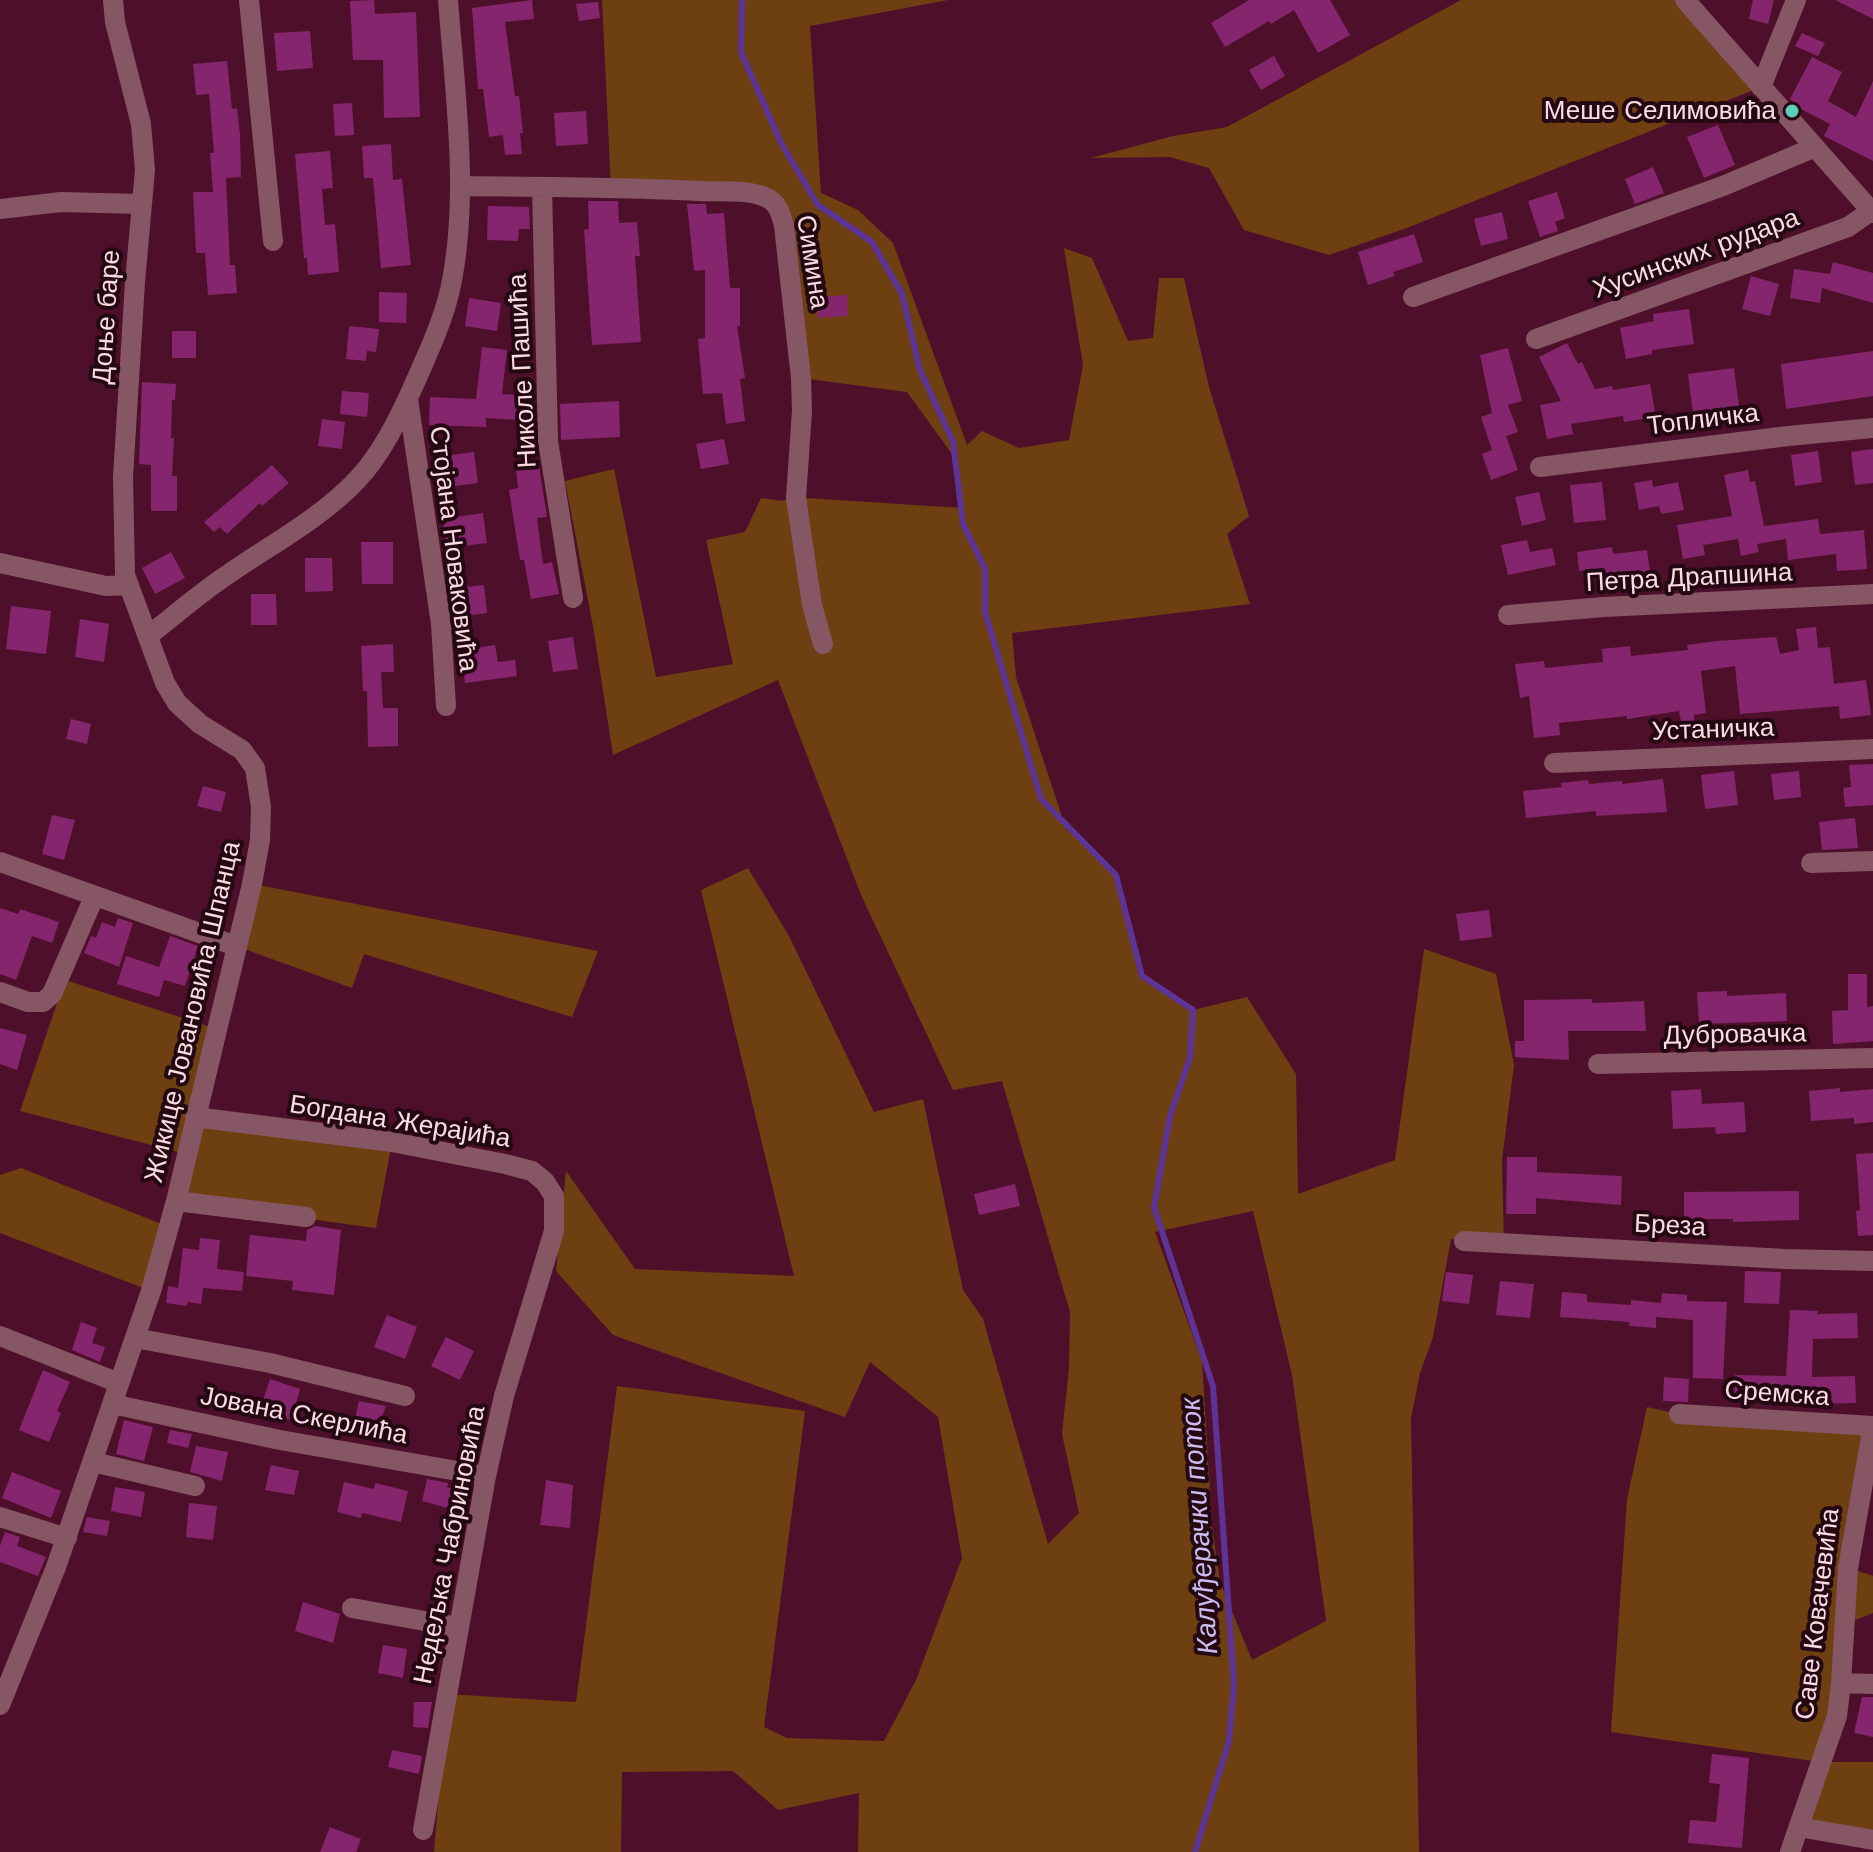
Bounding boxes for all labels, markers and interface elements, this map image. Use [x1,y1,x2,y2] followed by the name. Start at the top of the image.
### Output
[1544,95,1776,127] place label: Меше Селимовића
[1783,102,1801,120] marker: Меше Селимовића
[1589,202,1803,306] street label: Хусинских рудара
[789,213,835,311] street label: Симина
[87,249,127,385] street label: Доње баре
[502,273,544,469] street label: Николе Пашића
[1645,398,1761,442] street label: Топличка
[422,424,484,674] street label: Стојана Новаковића
[1585,557,1793,599] street label: Петра Драпшина
[1651,712,1775,748] street label: Устаничка
[139,839,247,1185] street label: Жикице Јовановића Шпанца
[1663,1018,1807,1052] street label: Дубровачка
[287,1089,513,1155] street label: Богдана Жерајића
[1633,1209,1707,1243] street label: Бреза
[1724,1375,1830,1413] street label: Сремска
[198,1381,410,1451] street label: Јована Скерлића
[1174,1397,1226,1655] water label: Калуђерачки поток
[408,1403,492,1687] street label: Недељка Чабриновића
[1790,1507,1846,1721] street label: Саве Ковачевића

